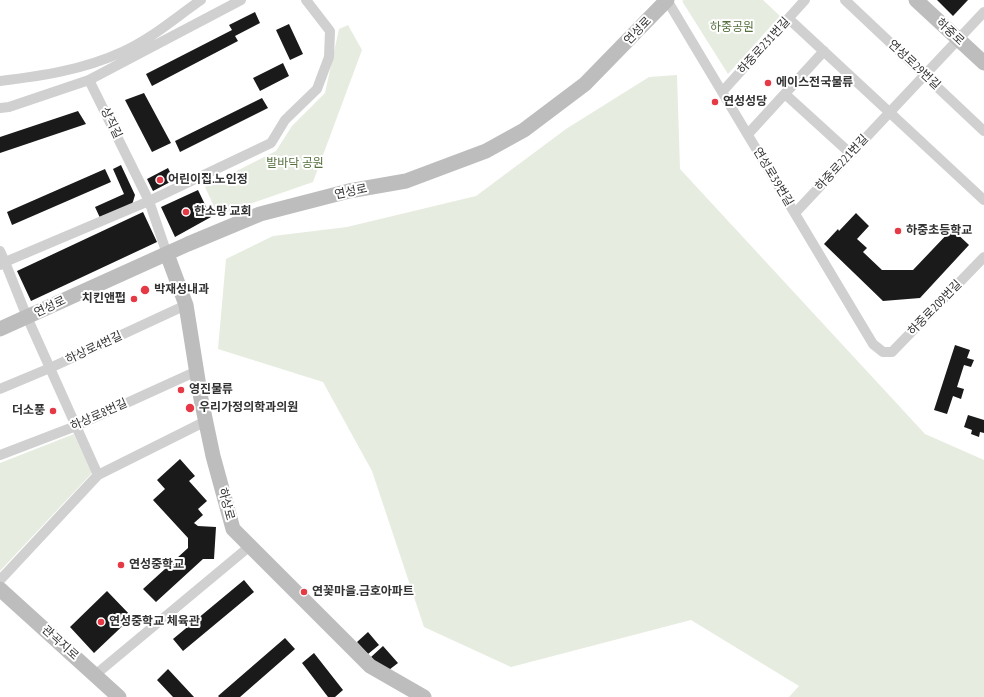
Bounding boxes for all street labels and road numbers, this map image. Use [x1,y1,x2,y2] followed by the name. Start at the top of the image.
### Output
[621,14,655,48] street label: 연성로
[735,15,793,77] street label: 하중로231번길
[933,15,967,49] street label: 하중로
[885,37,943,93] street label: 연성로29번길
[97,105,125,141] street label: 상직길
[812,132,872,194] street label: 하중로221번길
[750,145,796,209] street label: 연성로39번길
[333,182,369,202] street label: 연성로
[905,277,965,339] street label: 하중로209번길
[32,293,68,321] street label: 연성로
[63,329,125,367] street label: 하상로4번길
[68,396,130,434] street label: 하상로8번길
[215,486,237,522] street label: 하상로
[39,623,81,663] street label: 관곡지로

